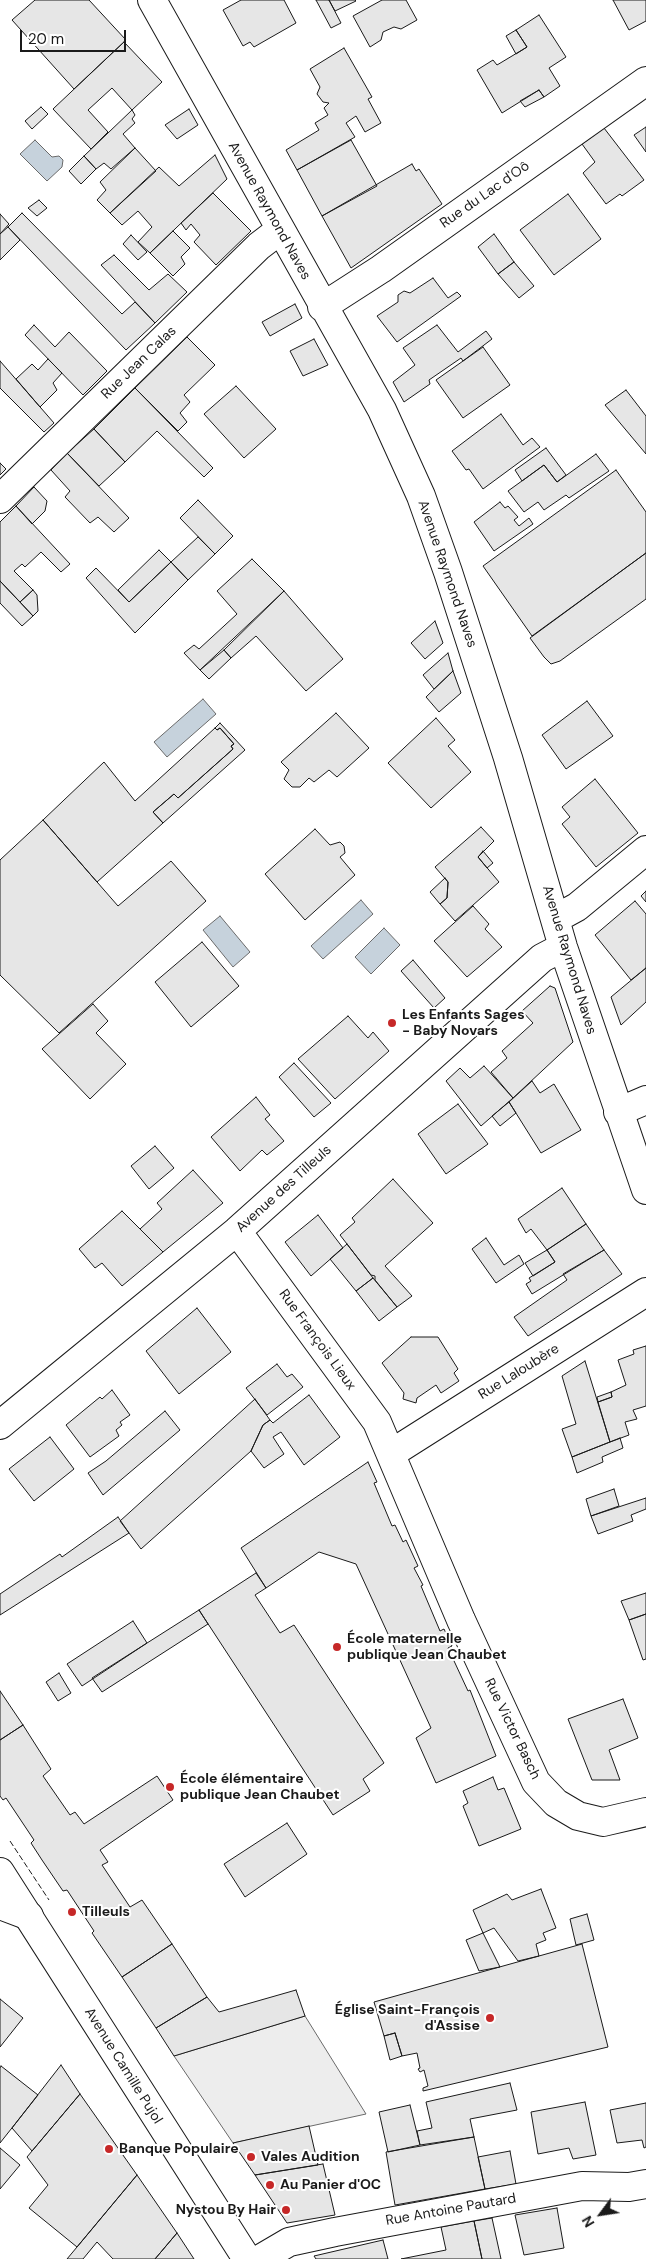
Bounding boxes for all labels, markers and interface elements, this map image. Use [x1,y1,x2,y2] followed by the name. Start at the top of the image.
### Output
[22,20,129,52] scale bar
[28,29,64,49] text: 20 m
[224,139,314,283] street label: Avenue Raymond Naves
[437,158,533,232] street label: Rue du Lac d'Oô
[98,323,180,403] street label: Rue Jean Calas
[414,498,480,650] street label: Avenue Raymond Naves
[538,883,600,1037] street label: Avenue Raymond Naves
[402,1007,525,1040] place label: Les Enfants Sages - Baby Novars
[386,1017,398,1029] marker: Les Enfants Sages - Baby Novars
[233,1142,335,1236] street label: Avenue des Tilleuls
[275,1286,359,1394] street label: Rue François Lieux
[476,1340,562,1404] street label: Rue Laloubère
[347,1631,507,1664] place label: École maternelle publique Jean Chaubet
[331,1641,343,1653] marker: École maternelle publique Jean Chaubet
[480,1676,544,1782] street label: Rue Victor Basch
[180,1771,340,1804] place label: École élémentaire publique Jean Chaubet
[164,1781,176,1793] marker: École élémentaire publique Jean Chaubet
[82,1904,130,1920] place label: Tilleuls
[66,1906,78,1918] marker: Tilleuls
[335,2002,480,2034] place label: Église Saint-François d'Assise
[80,2005,166,2127] street label: Avenue Camille Pujol
[484,2012,496,2024] marker: Église Saint-François d'Assise
[119,2141,239,2157] place label: Banque Populaire
[103,2143,115,2155] marker: Banque Populaire
[261,2149,360,2165] place label: Vales Audition
[245,2151,257,2163] marker: Vales Audition
[280,2177,381,2193] place label: Au Panier d'OC
[264,2179,276,2191] marker: Au Panier d'OC
[576,2189,626,2239] north arrow
[384,2190,518,2230] street label: Rue Antoine Pautard
[176,2202,276,2218] place label: Nystou By Hair
[280,2204,292,2216] marker: Nystou By Hair
[578,2213,598,2231] text: N

